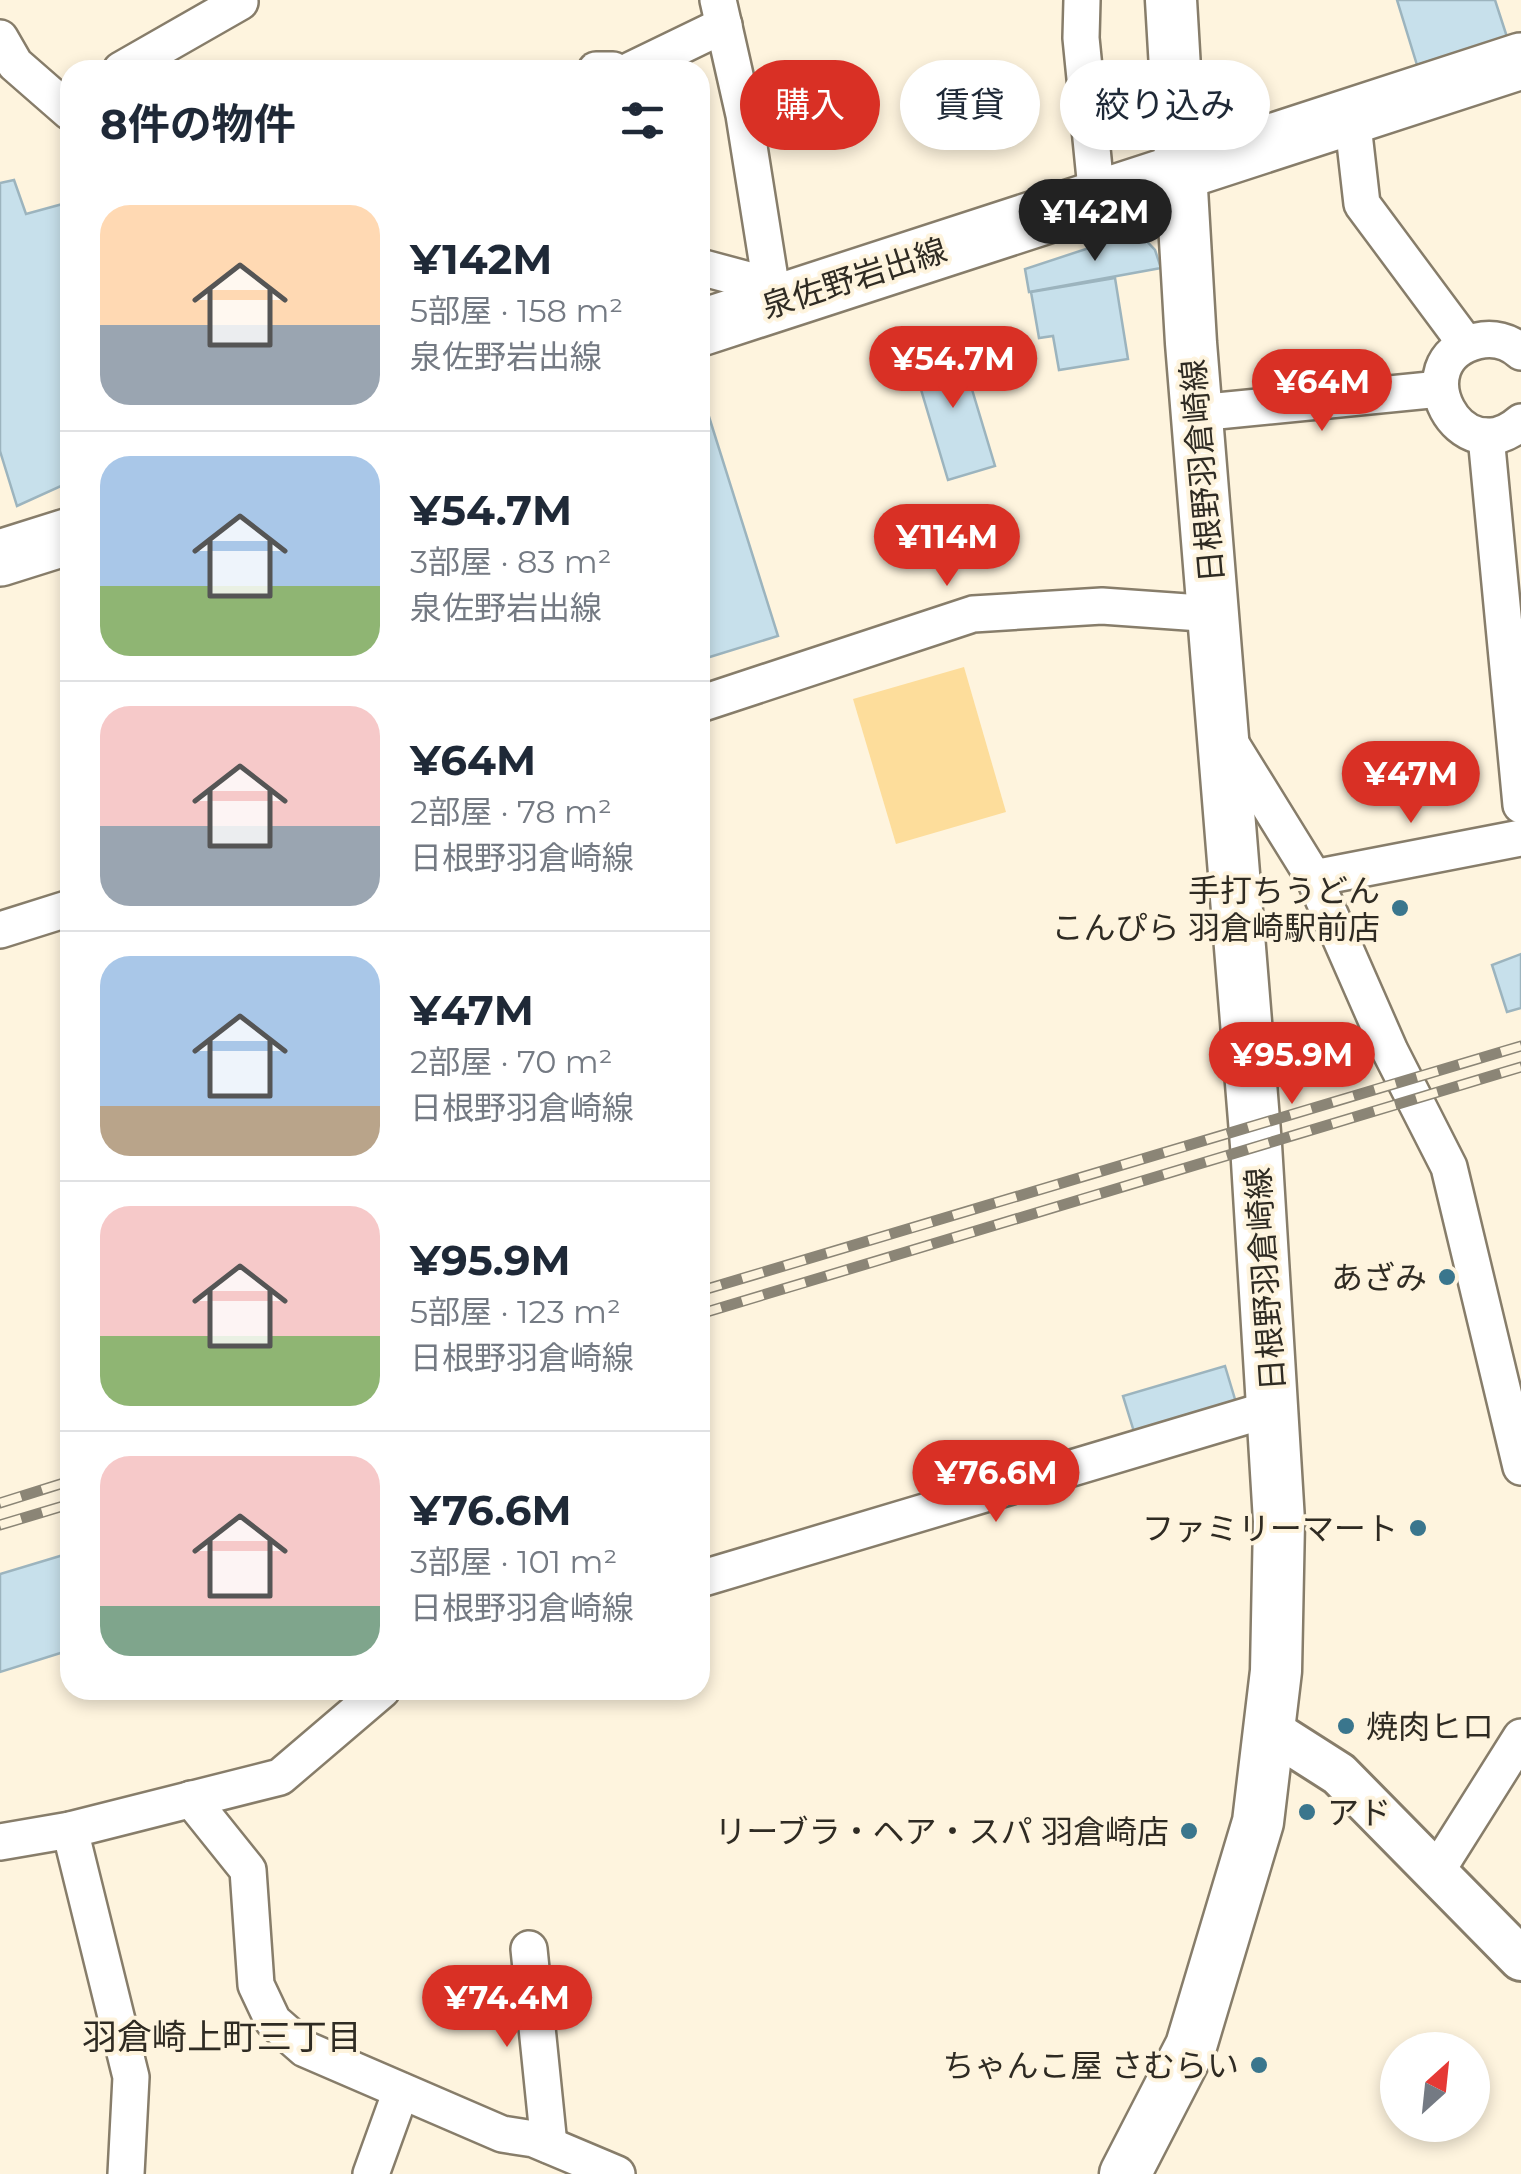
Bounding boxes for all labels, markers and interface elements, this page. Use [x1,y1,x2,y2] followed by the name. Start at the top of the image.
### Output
[740,60,880,150] chip: 購入
[900,60,1040,150] chip: 賃貸
[1060,60,1270,150] chip: 絞り込み
[615,93,670,148] icon: filters
[100,98,296,150] text: 8件の物件
[1025,179,1165,264] pin: ¥142M
[1041,192,1149,231] text: ¥142M
[757,230,951,326] street label: 泉佐野岩出線
[410,233,552,285] text: ¥142M
[180,245,300,365] icon: home
[410,291,623,330] text: 5部屋 · 158 m²
[872,326,1034,411] pin: ¥54.7M
[410,337,602,376] text: 泉佐野岩出線
[891,339,1015,378] text: ¥54.7M
[1263,349,1381,434] pin: ¥64M
[1173,358,1231,584] street label: 日根野羽倉崎線
[1274,362,1370,401] text: ¥64M
[410,484,572,536] text: ¥54.7M
[180,496,300,616] icon: home
[877,504,1017,589] pin: ¥114M
[896,517,998,556] text: ¥114M
[410,542,611,581] text: 3部屋 · 83 m²
[410,588,602,627] text: 泉佐野岩出線
[410,734,536,786] text: ¥64M
[1352,741,1470,826] pin: ¥47M
[180,746,300,866] icon: home
[1364,754,1458,793] text: ¥47M
[410,792,612,831] text: 2部屋 · 78 m²
[410,838,634,877] text: 日根野羽倉崎線
[1052,871,1380,947] place label: 手打ちうどん こんぴら 羽倉崎駅前店
[1389,897,1411,919] marker: 手打ちうどん こんぴら 羽倉崎駅前店
[410,984,534,1036] text: ¥47M
[180,996,300,1116] icon: home
[1211,1022,1373,1107] pin: ¥95.9M
[1231,1035,1353,1074] text: ¥95.9M
[410,1042,613,1081] text: 2部屋 · 70 m²
[410,1088,634,1127] text: 日根野羽倉崎線
[1238,1166,1292,1392] street label: 日根野羽倉崎線
[410,1234,571,1286] text: ¥95.9M
[180,1246,300,1366] icon: home
[1331,1258,1427,1297] place label: あざみ
[1436,1266,1458,1288] marker: あざみ
[410,1292,621,1331] text: 5部屋 · 123 m²
[410,1338,634,1377] text: 日根野羽倉崎線
[915,1440,1077,1525] pin: ¥76.6M
[934,1453,1058,1492] text: ¥76.6M
[410,1484,572,1536] text: ¥76.6M
[180,1496,300,1616] icon: home
[1142,1509,1398,1548] place label: ファミリーマート
[1407,1517,1429,1539] marker: ファミリーマート
[410,1542,617,1581] text: 3部屋 · 101 m²
[410,1588,634,1627] text: 日根野羽倉崎線
[1366,1707,1494,1746] place label: 焼肉ヒロ
[1335,1715,1357,1737] marker: 焼肉ヒロ
[1327,1793,1391,1832] place label: アド
[1296,1801,1318,1823] marker: アド
[715,1812,1169,1851] place label: リーブラ・ヘア・スパ 羽倉崎店
[1178,1820,1200,1842] marker: リーブラ・ヘア・スパ 羽倉崎店
[426,1965,588,2050] pin: ¥74.4M
[444,1978,570,2017] text: ¥74.4M
[82,2015,362,2058] district label: 羽倉崎上町三丁目
[1380,2032,1490,2142] north arrow
[1380,2032,1490,2142] map controls
[943,2046,1239,2085] place label: ちゃんこ屋 さむらい
[1248,2054,1270,2076] marker: ちゃんこ屋 さむらい

